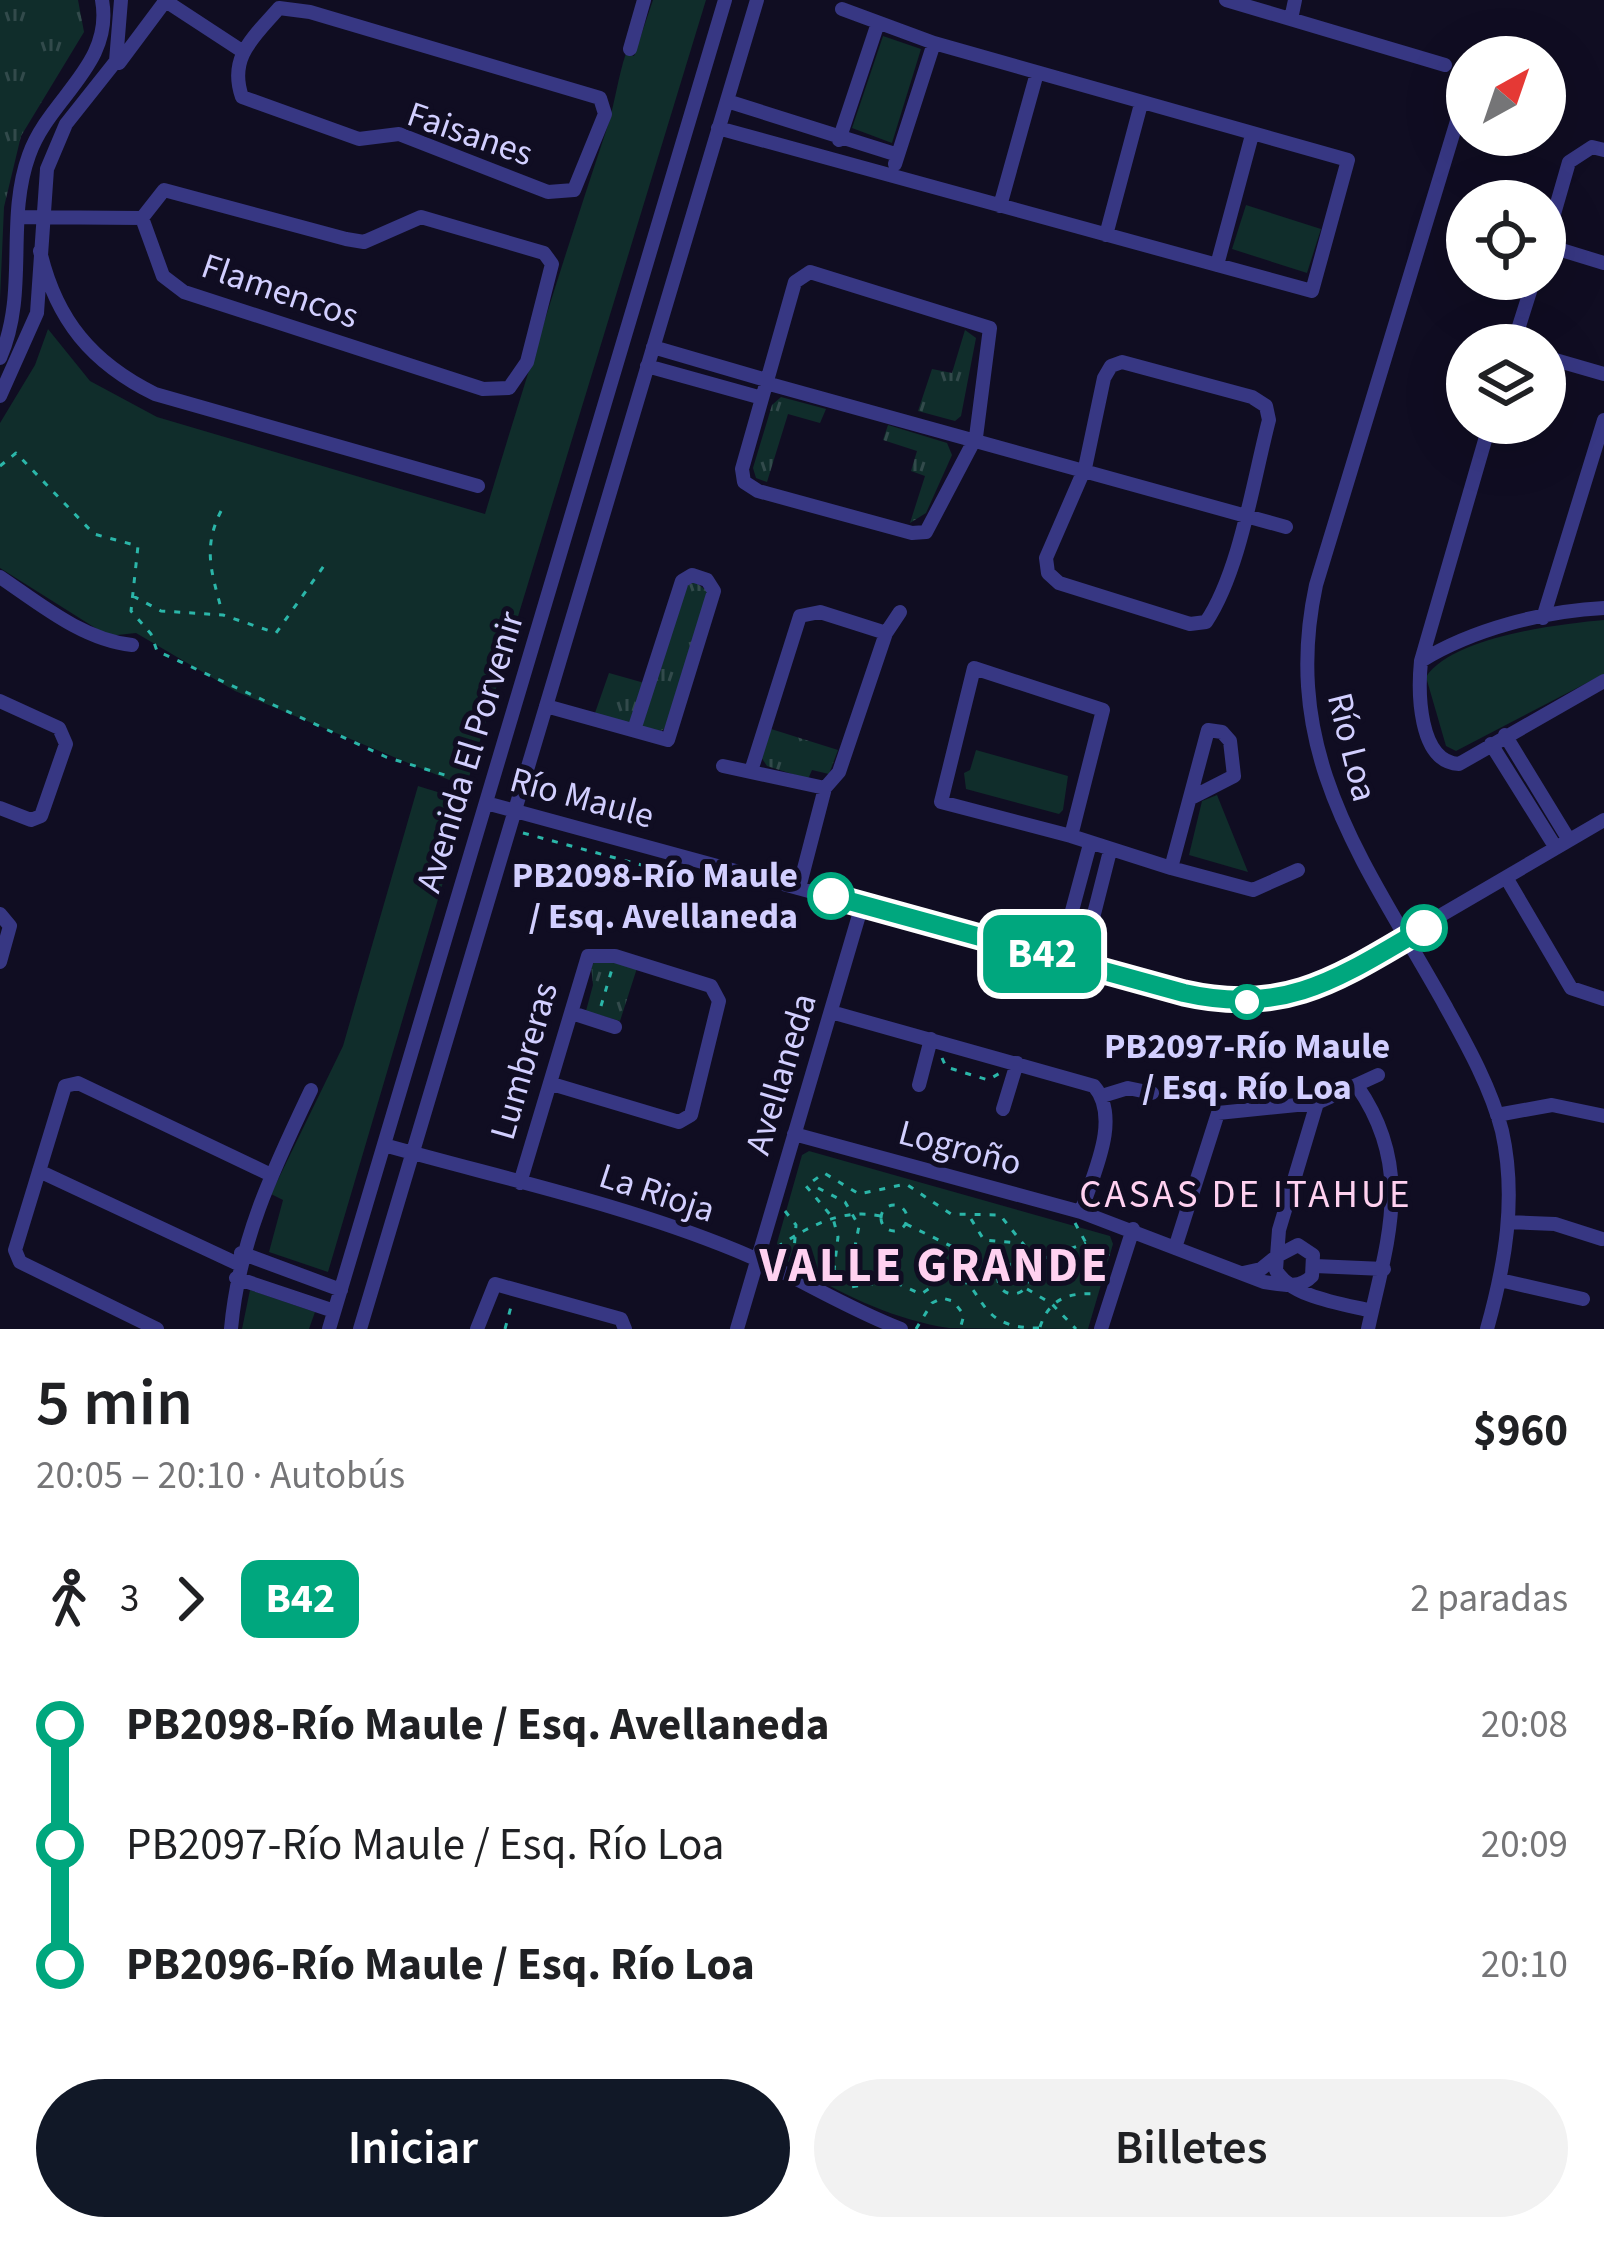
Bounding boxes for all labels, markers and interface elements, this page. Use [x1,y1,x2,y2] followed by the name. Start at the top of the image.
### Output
[1446,36,1566,156] north arrow
[1446,36,1566,444] map controls
[401,89,539,179] street label: Faisanes
[1446,180,1566,300] button: locate
[195,240,365,342] street label: Flamencos
[1446,324,1566,444] button: layers
[403,605,537,899] street label: Avenida El Porvenir
[1314,687,1390,807] street label: Río Loa
[504,754,660,842] street label: Río Maule
[512,850,798,942] place label: PB2098-Río Maule / Esq. Avellaneda
[809,874,853,918] marker: PB2098-Río Maule / Esq. Avellaneda
[1402,906,1446,950] unlabelled marker
[973,915,1111,993] line badge: B42
[1007,924,1077,984] text: B42
[477,976,571,1146] street label: Lumbreras
[1231,986,1263,1018] marker: PB2097-Río Maule / Esq. Río Loa
[732,987,830,1161] street label: Avellaneda
[1104,1021,1390,1113] place label: PB2097-Río Maule / Esq. Río Loa
[893,1107,1027,1189] street label: Logroño
[593,1150,721,1236] street label: La Rioja
[1079,1167,1413,1223] district label: CASAS DE ITAHUE
[759,1232,1110,1300] district label: VALLE GRANDE
[36,1356,193,1450] text: 5 min
[1473,1399,1568,1463] text: $960
[36,1448,405,1504] text: 20:05 – 20:10 · Autobús
[36,1566,102,1632] icon: walk
[157,1566,223,1632] icon: forward
[265,1569,335,1629] text: B42
[120,1571,139,1627] text: 3
[1410,1571,1568,1627] text: 2 paradas
[126,1693,829,1757] text: PB2098-Río Maule / Esq. Avellaneda
[1481,1697,1568,1753] text: 20:08
[126,1813,724,1877] text: PB2097-Río Maule / Esq. Río Loa
[1481,1817,1568,1873] text: 20:09
[126,1933,755,1997] text: PB2096-Río Maule / Esq. Río Loa
[1481,1937,1568,1993] text: 20:10
[36,2079,790,2217] button: Iniciar
[814,2079,1568,2217] button: Billetes

